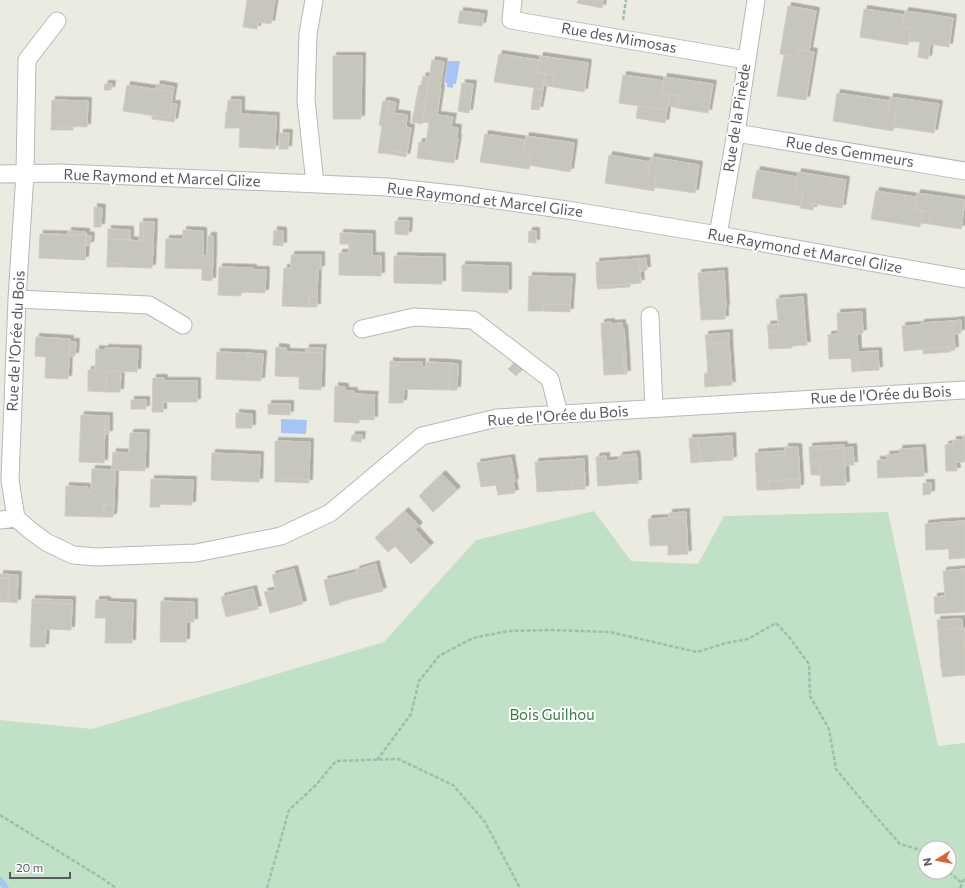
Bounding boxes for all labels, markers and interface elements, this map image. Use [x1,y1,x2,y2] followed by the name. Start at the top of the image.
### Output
[560,18,679,56] street label: Rue des Mimosas
[719,62,753,173] street label: Rue de la Pinède
[785,132,916,170] street label: Rue des Gemmeurs
[63,165,261,189] street label: Rue Raymond et Marcel Glize
[386,178,584,220] street label: Rue Raymond et Marcel Glize
[706,224,904,276] street label: Rue Raymond et Marcel Glize
[2,270,28,412] street label: Rue de l'Orée du Bois
[810,381,952,407] street label: Rue de l'Orée du Bois
[487,401,629,429] street label: Rue de l'Orée du Bois
[509,705,595,723] park label: Bois Guilhou
[917,840,957,880] north arrow
[10,854,70,880] scale bar
[920,857,934,867] text: N
[16,860,43,874] text: 20 m

